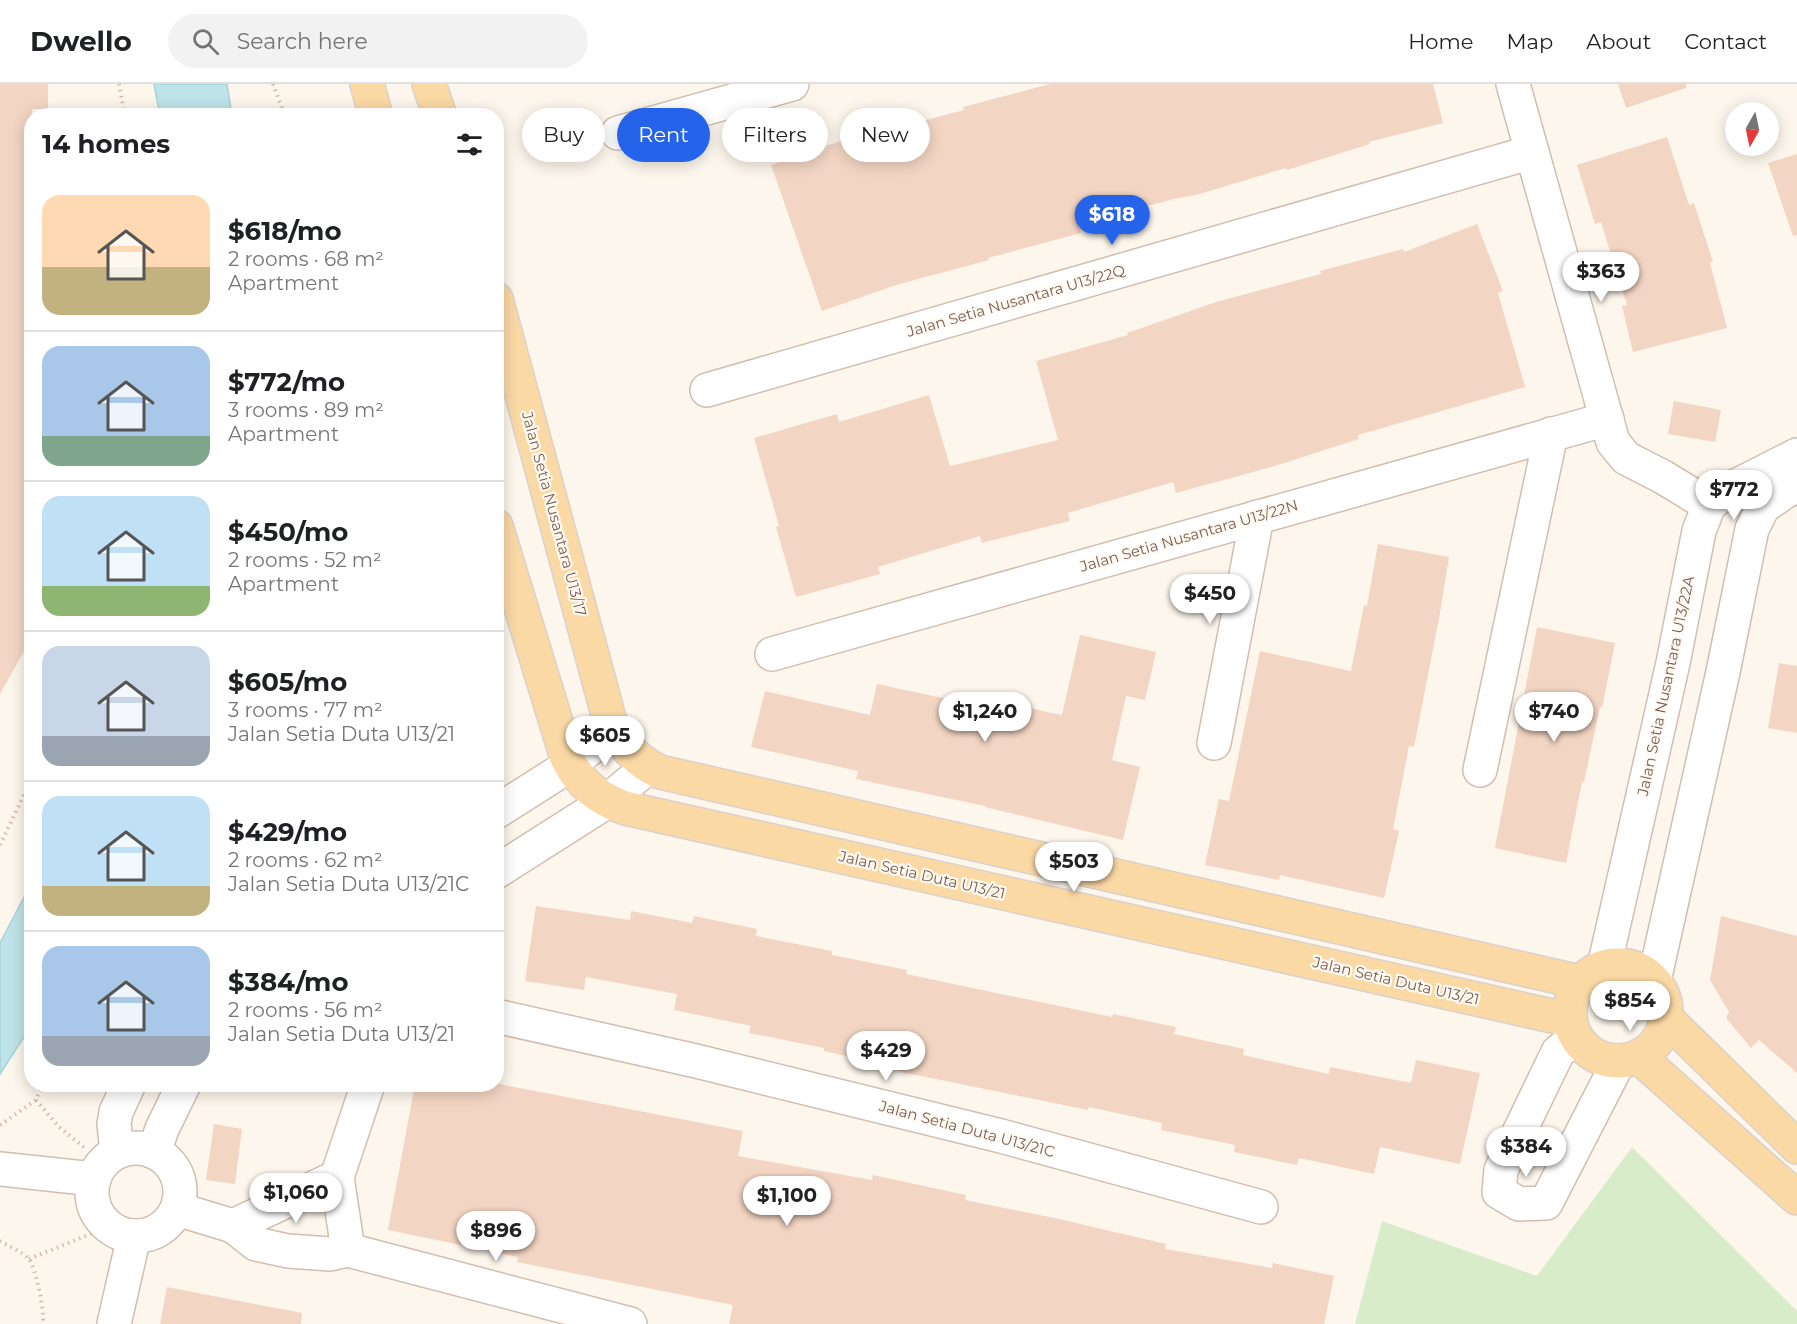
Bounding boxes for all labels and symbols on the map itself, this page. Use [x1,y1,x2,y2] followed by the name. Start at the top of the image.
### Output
[1725,102,1779,156] north arrow
[1076,195,1148,246] pin: $618
[1565,252,1637,303] pin: $363
[904,260,1128,341] street label: Jalan Setia Nusantara U13/22Q
[518,408,591,619] street label: Jalan Setia Nusantara U13/17
[1698,470,1770,521] pin: $772
[1077,495,1300,576] street label: Jalan Setia Nusantara U13/22N
[1174,574,1246,625] pin: $450
[1633,574,1698,799] street label: Jalan Setia Nusantara U13/22A
[936,692,1034,743] pin: $1,240
[1518,692,1590,743] pin: $740
[569,716,641,767] pin: $605
[1038,842,1110,893] pin: $503
[836,846,1007,903] street label: Jalan Setia Duta U13/21
[1310,952,1481,1009] street label: Jalan Setia Duta U13/21
[1594,981,1666,1032] pin: $854
[850,1031,922,1082] pin: $429
[876,1096,1057,1161] street label: Jalan Setia Duta U13/21C
[1490,1127,1562,1178] pin: $384
[247,1173,345,1224] pin: $1,060
[738,1176,836,1227] pin: $1,100
[460,1211,532,1262] pin: $896

